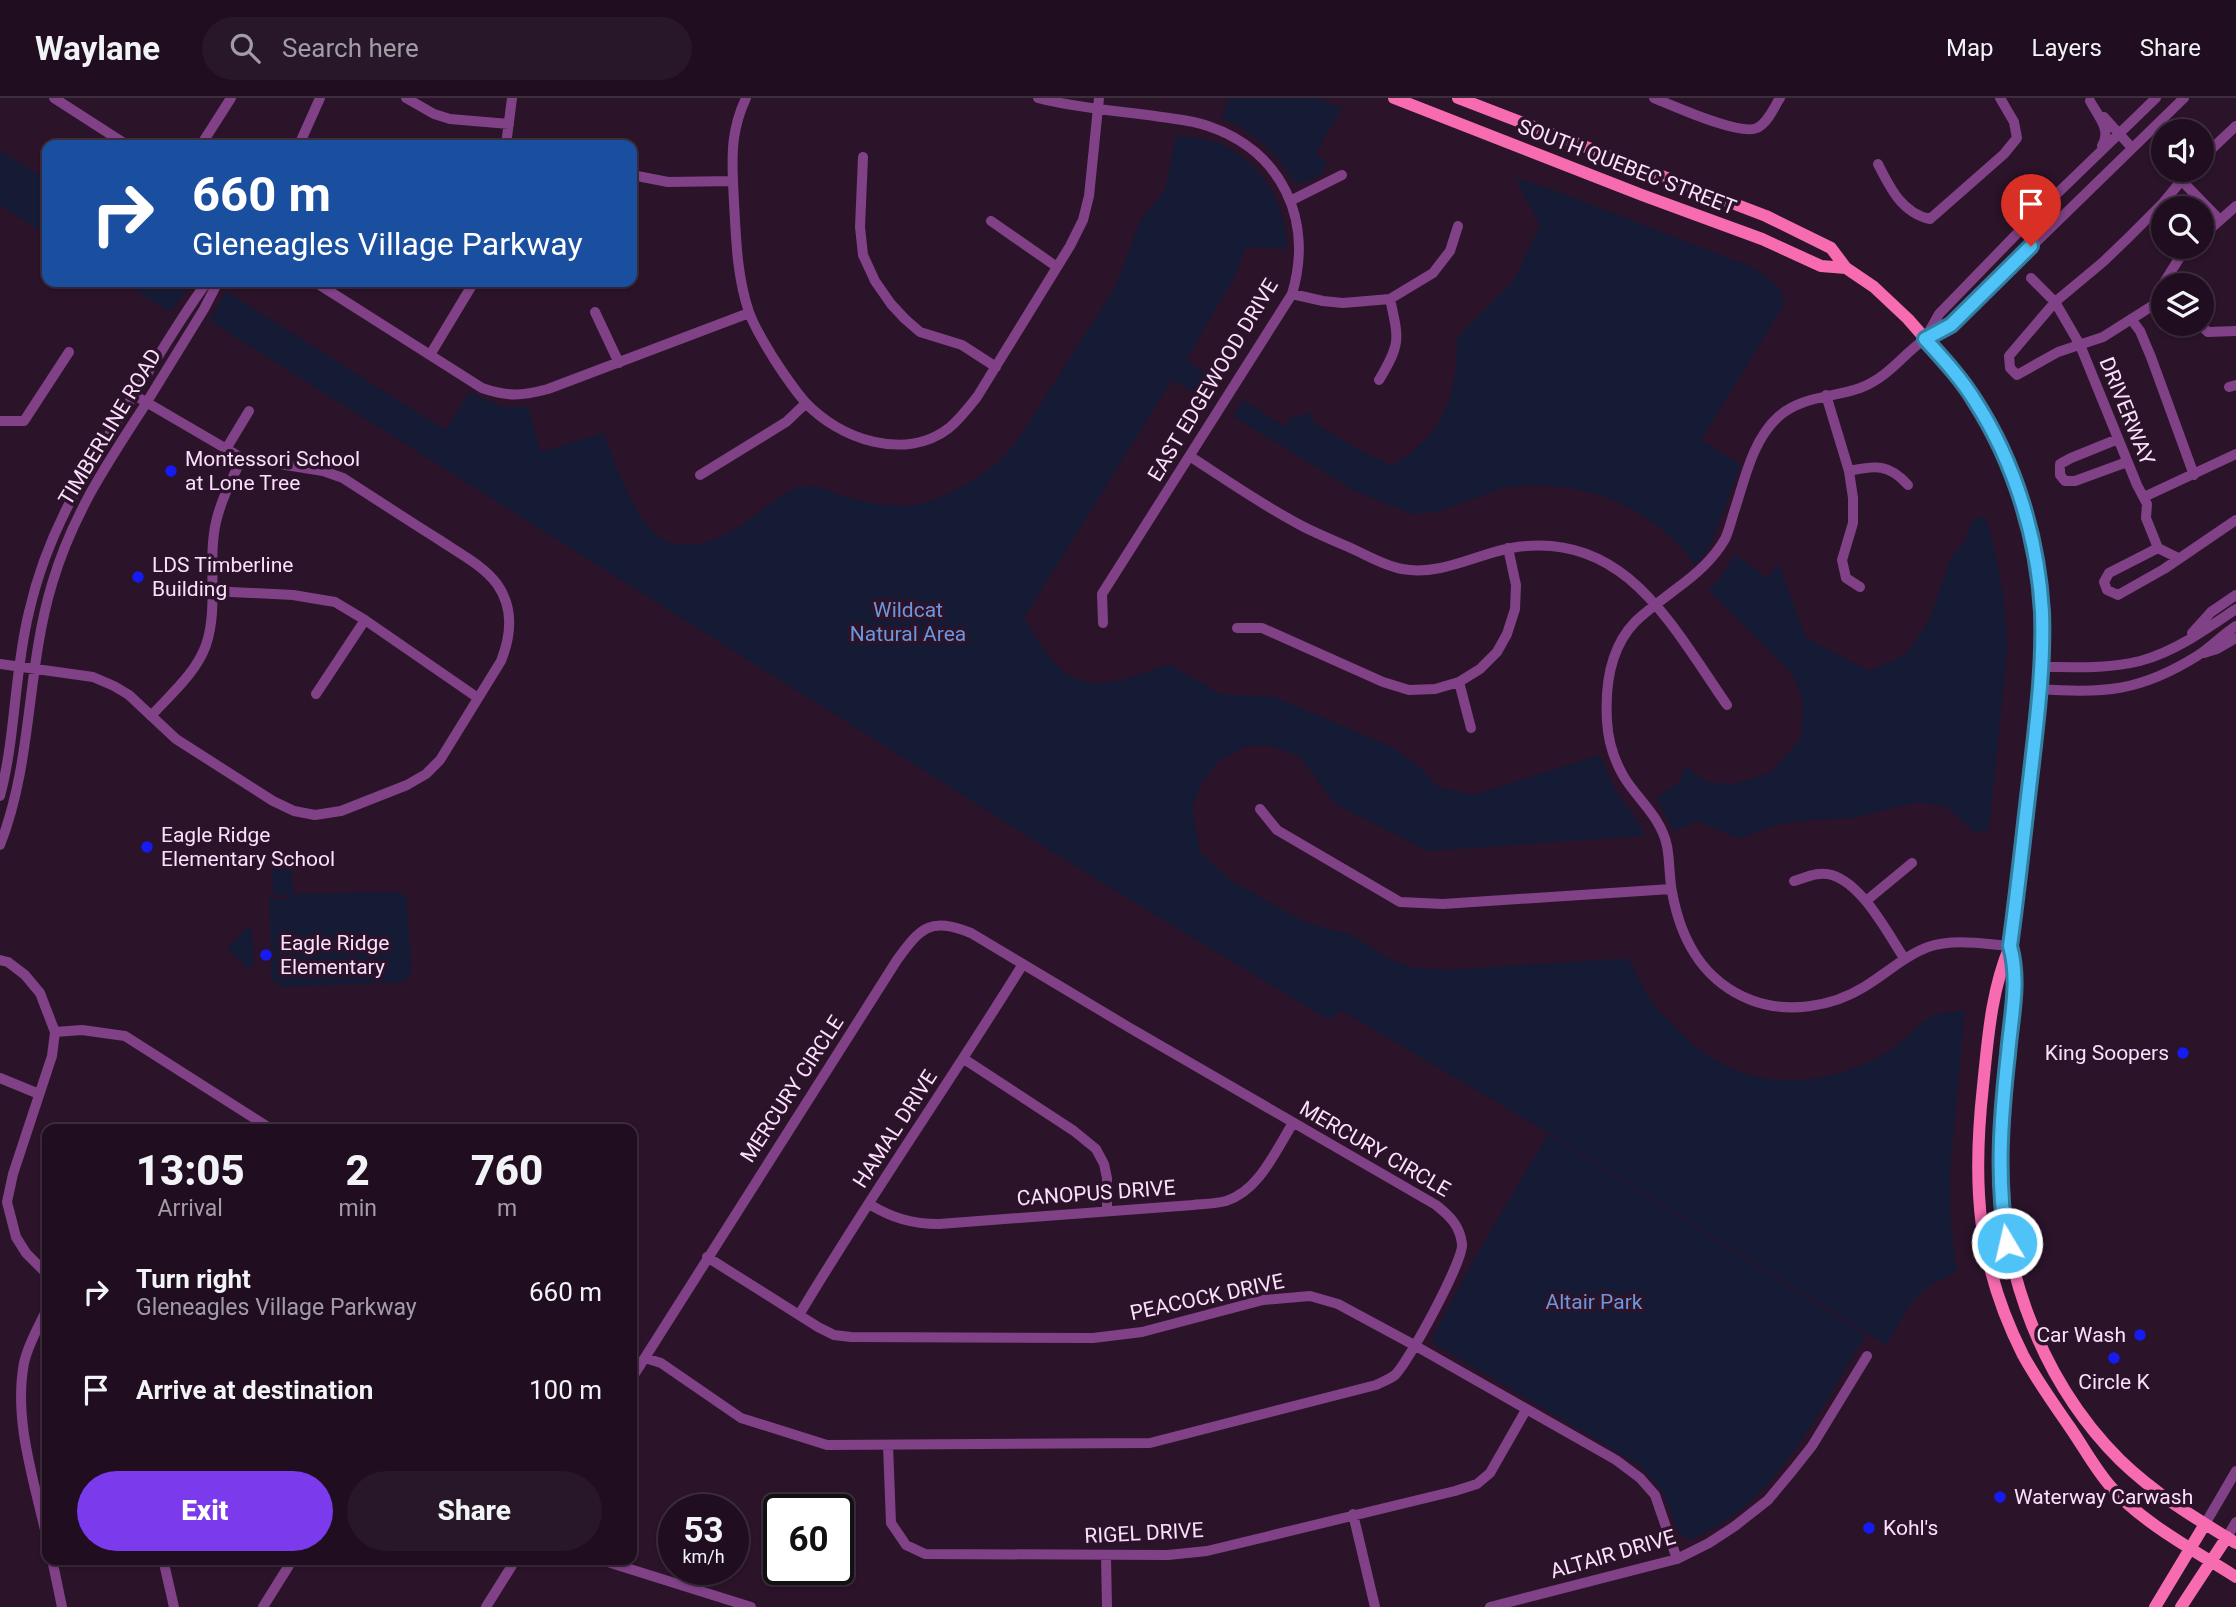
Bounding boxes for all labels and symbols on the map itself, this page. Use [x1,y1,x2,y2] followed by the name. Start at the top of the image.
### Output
[1515,114,1740,220] street label: SOUTH QUEBEC STREET
[2001,174,2061,246] pin
[1143,274,1283,485] street label: EAST EDGEWOOD DRIVE
[54,344,166,510] street label: TIMBERLINE ROAD
[2094,354,2160,469] street label: DRIVERWAY
[185,447,360,495] place label: Montessori School at Lone Tree
[163,463,179,479] marker: Montessori School at Lone Tree
[152,553,293,601] place label: LDS Timberline Building
[130,569,146,585] marker: LDS Timberline Building
[850,598,966,646] park label: Wildcat Natural Area
[161,823,335,871] place label: Eagle Ridge Elementary School
[139,839,155,855] marker: Eagle Ridge Elementary School
[280,931,389,979] place label: Eagle Ridge Elementary
[258,947,274,963] marker: Eagle Ridge Elementary
[736,1011,848,1167] street label: MERCURY CIRCLE
[2045,1041,2169,1065] place label: King Soopers
[2175,1045,2191,1061] marker: King Soopers
[848,1066,942,1192] street label: HAMAL DRIVE
[1295,1096,1455,1202] street label: MERCURY CIRCLE
[1016,1175,1176,1211] street label: CANOPUS DRIVE
[1970,1206,2044,1280] position arrow
[1128,1269,1286,1325] street label: PEACOCK DRIVE
[1546,1290,1643,1314] park label: Altair Park
[2036,1323,2126,1347] place label: Car Wash
[2132,1327,2148,1343] marker: Car Wash
[2106,1350,2122,1366] marker: Circle K
[2078,1370,2150,1394] place label: Circle K
[2014,1485,2193,1509] place label: Waterway Carwash
[1992,1489,2008,1505] marker: Waterway Carwash
[763,1494,854,1585] speed limit sign: 60
[1883,1516,1938,1540] place label: Kohl's
[1084,1518,1204,1548] street label: RIGEL DRIVE
[1861,1520,1877,1536] marker: Kohl's
[1548,1525,1678,1583] street label: ALTAIR DRIVE

